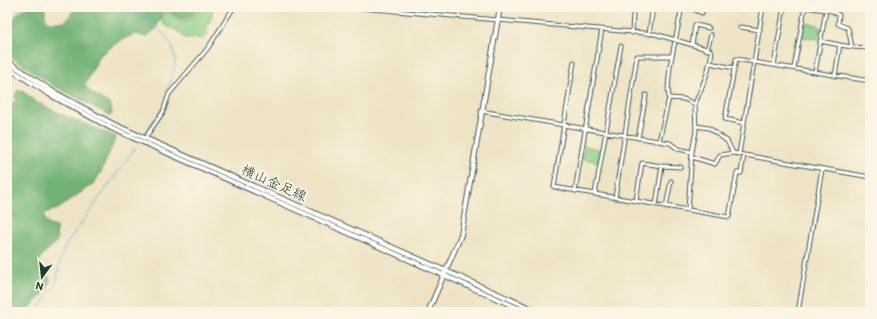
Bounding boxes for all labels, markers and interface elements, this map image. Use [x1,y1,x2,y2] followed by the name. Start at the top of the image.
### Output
[239,161,309,205] street label: 横山金足線
[22,257,62,297] north arrow
[34,279,45,293] text: N

